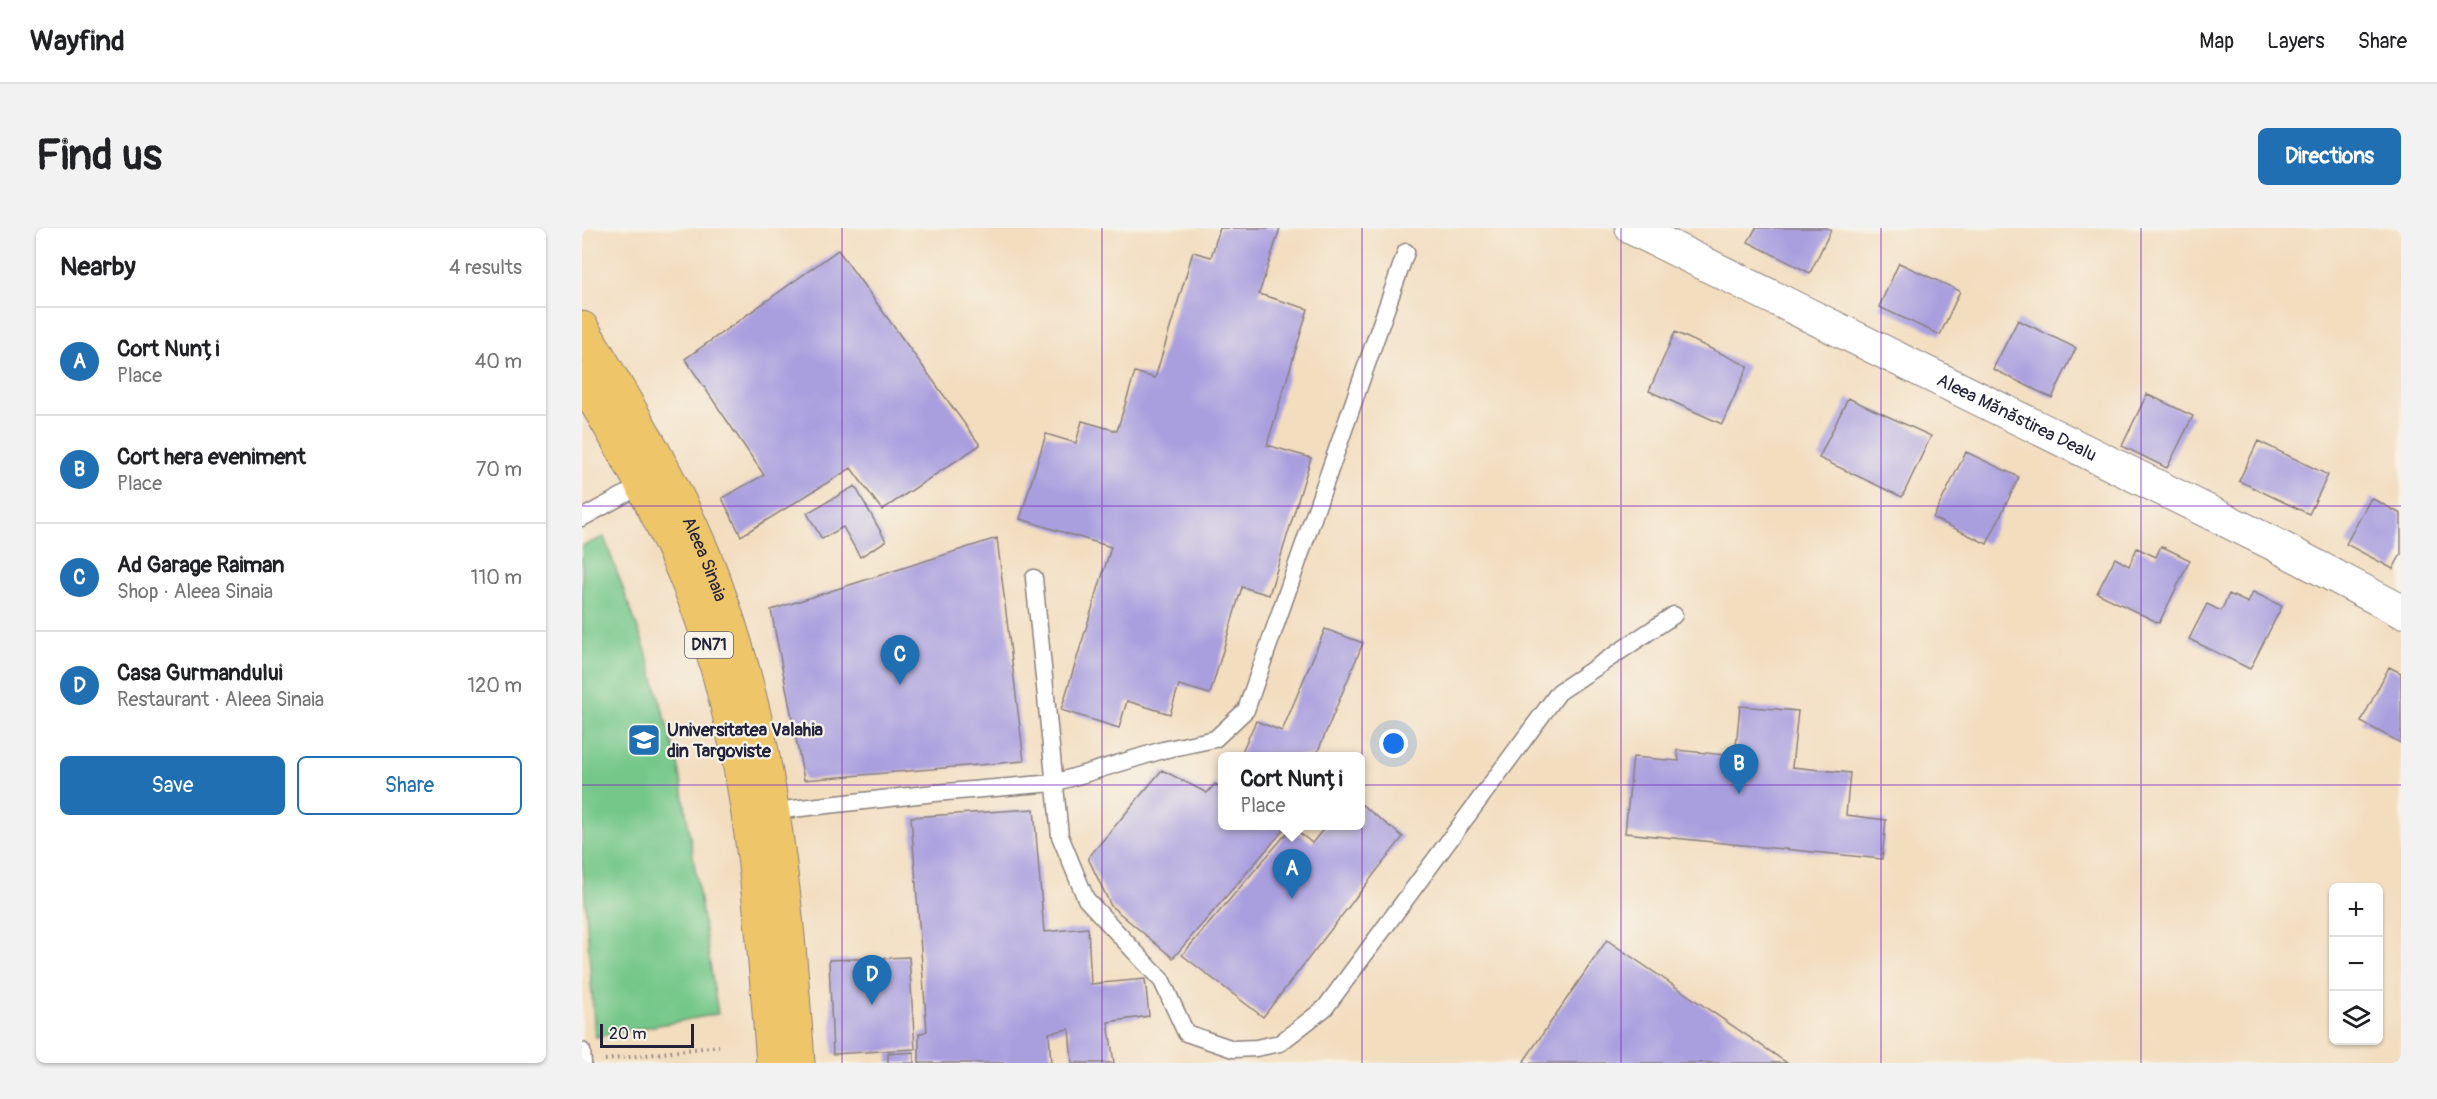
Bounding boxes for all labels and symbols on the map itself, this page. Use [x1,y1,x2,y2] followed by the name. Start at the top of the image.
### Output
[1933,368,2101,467] street label: Aleea Mănăstirea Dealu
[677,513,732,605] street label: Aleea Sinaia
[685,632,733,658] road number: DN71
[880,636,920,685] pin: C
[667,719,824,763] place label: Universitatea Valahia din Targoviste
[626,722,662,758] school or university icon: Universitatea Valahia din Targoviste
[1379,729,1408,758] your location
[1720,744,1758,794] pin: B
[1272,850,1312,899] pin: A
[852,956,892,1005] pin: D
[600,1021,694,1048] scale bar

